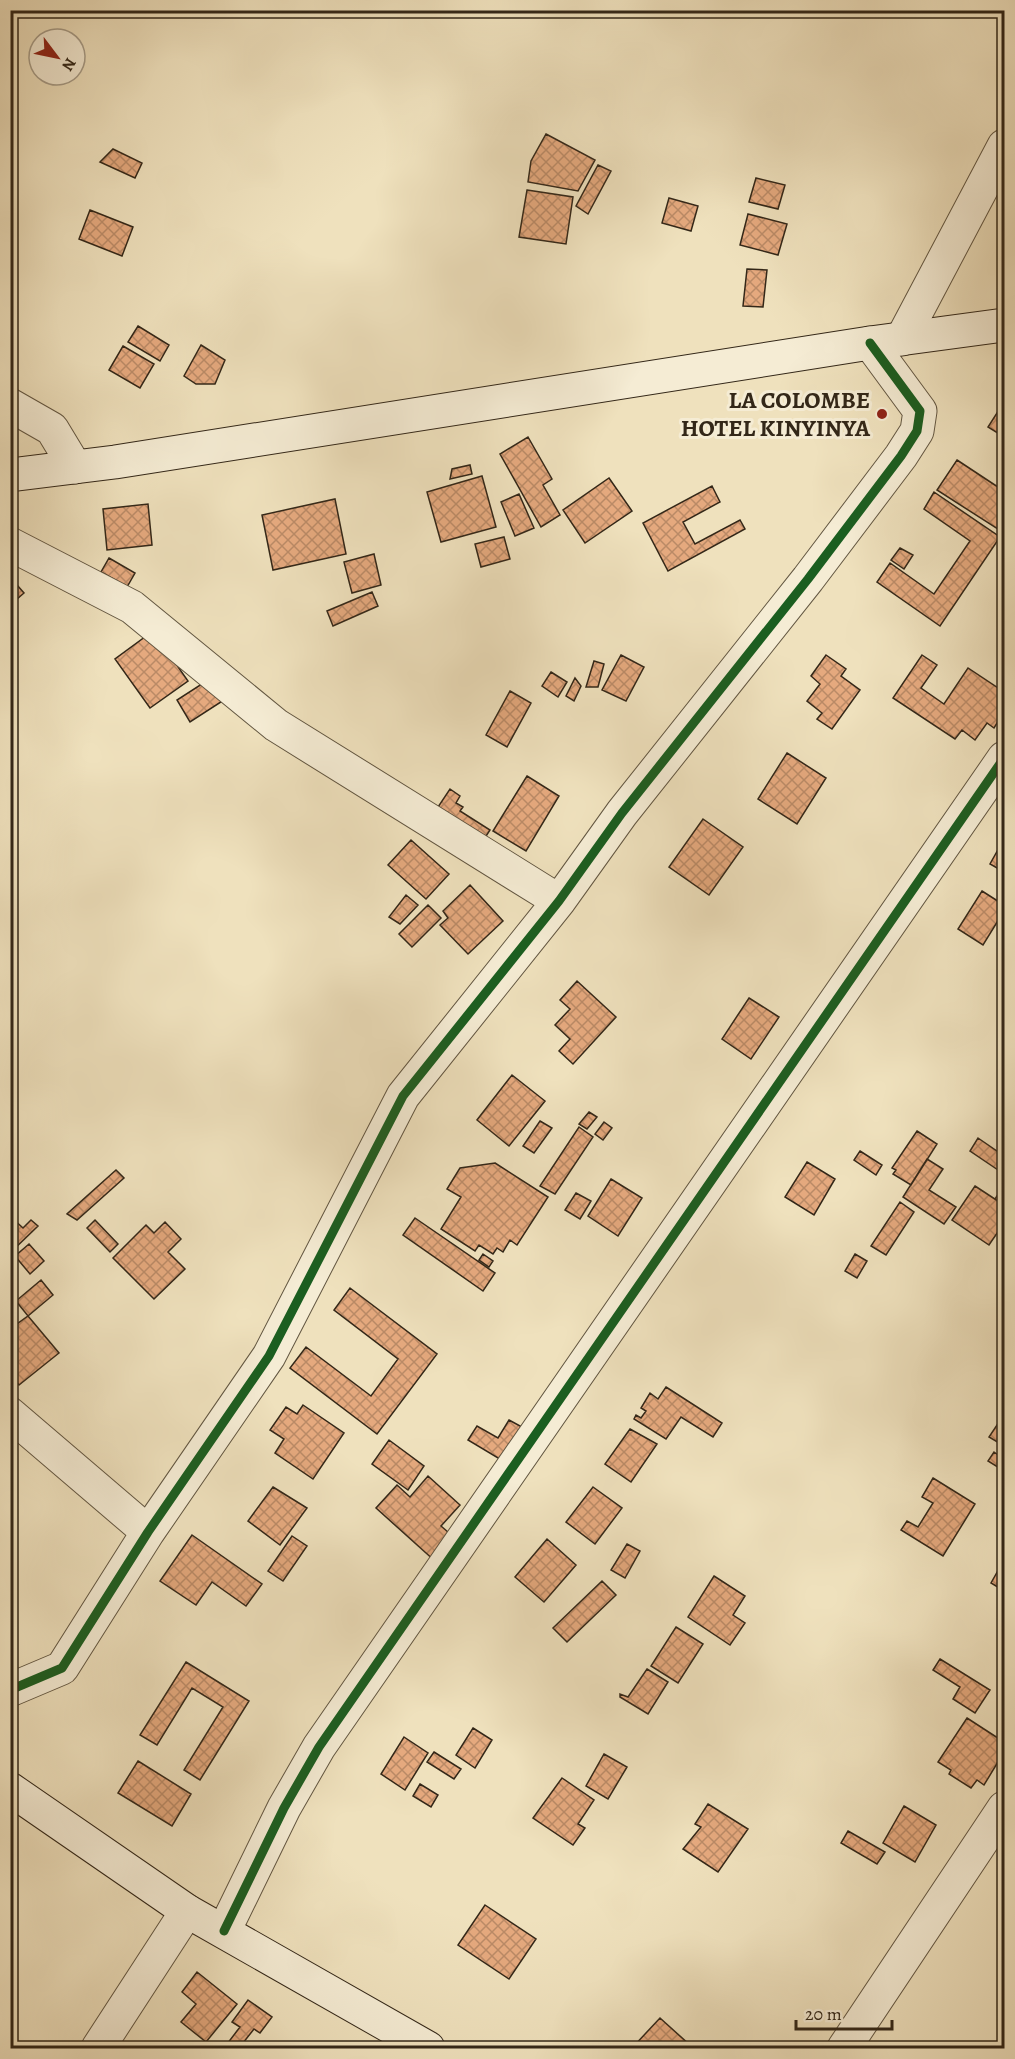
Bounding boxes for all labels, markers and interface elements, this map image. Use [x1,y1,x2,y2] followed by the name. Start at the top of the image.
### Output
[27,27,87,87] north arrow
[56,54,81,75] text: N
[681,384,871,444] place label: LA COLOMBE HOTEL KINYINYA
[875,407,889,421] marker: LA COLOMBE HOTEL KINYINYA
[796,1993,892,2031] scale bar
[805,2002,842,2026] text: 20 m

